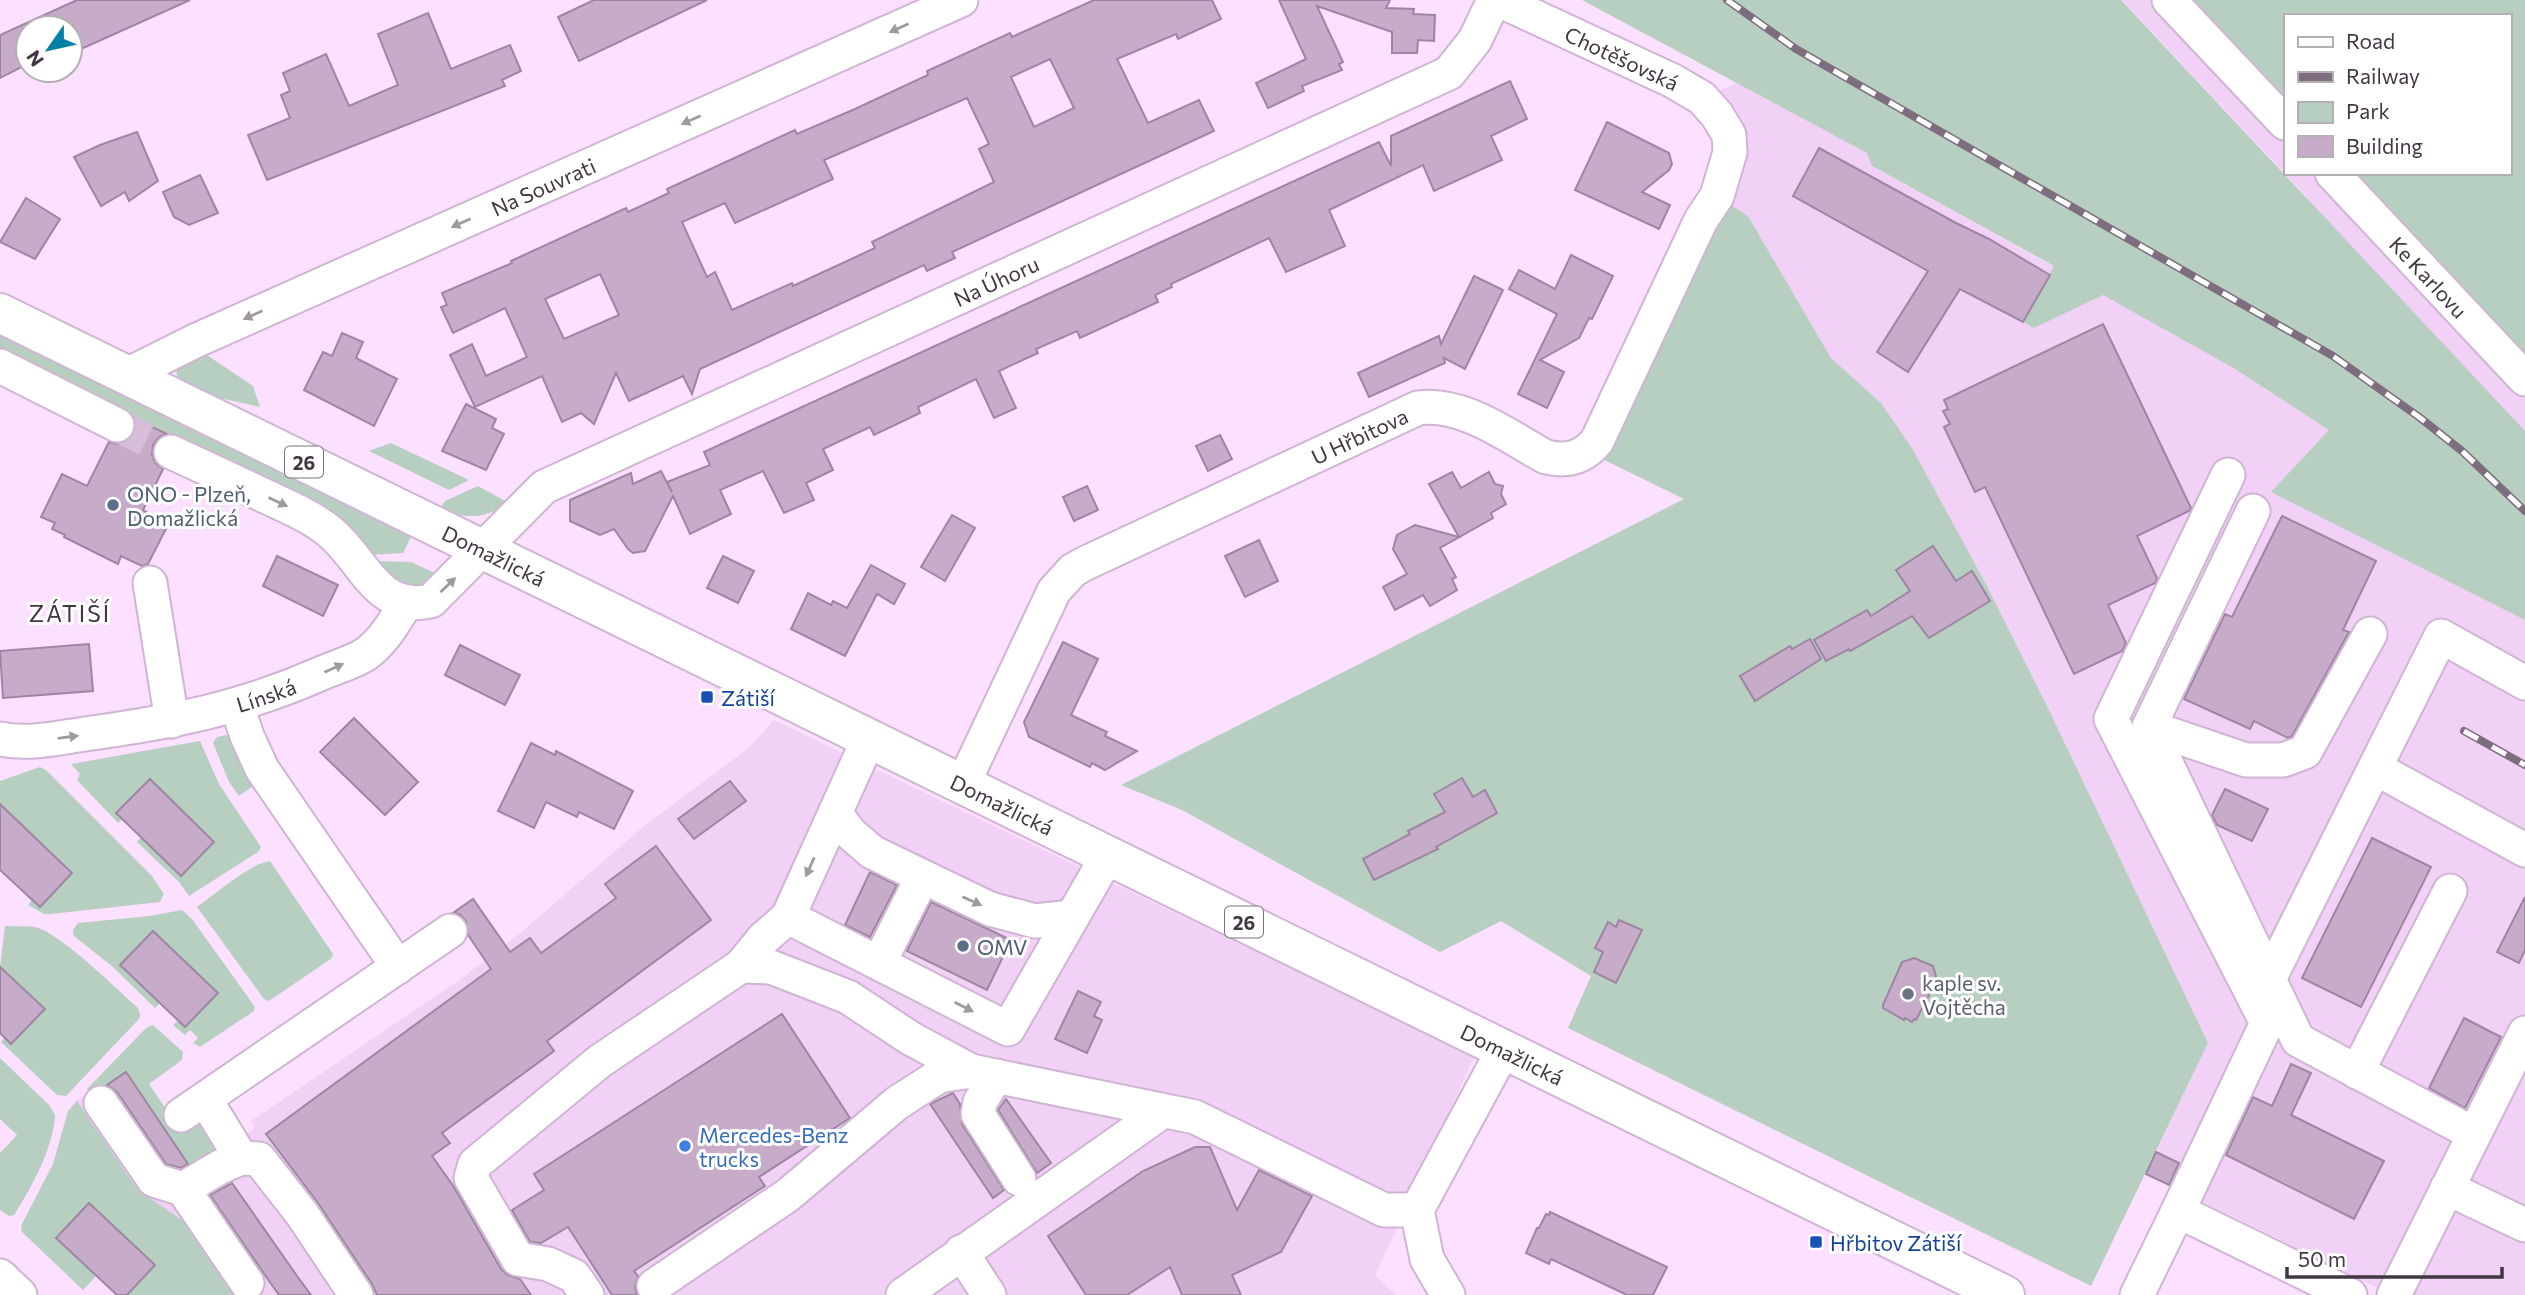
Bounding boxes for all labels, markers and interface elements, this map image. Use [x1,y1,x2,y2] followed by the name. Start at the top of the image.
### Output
[14,14,84,84] north arrow
[2284,14,2511,175] legend
[1561,21,1683,95] street label: Chotěšovská
[889,22,909,34] one-way arrow
[2346,28,2395,53] text: Road
[21,46,48,71] text: N
[2346,63,2420,88] text: Railway
[2346,98,2390,123] text: Park
[681,114,701,126] one-way arrow
[2346,133,2423,158] text: Building
[487,152,599,220] street label: Na Souvrati
[451,217,471,229] one-way arrow
[2385,231,2473,322] street label: Ke Karlovu
[949,250,1042,311] street label: Na Úhoru
[243,309,263,321] one-way arrow
[1307,402,1411,469] street label: U Hřbitova
[285,446,323,477] road number: 26
[127,481,251,530] place label: ONO - Plzeň, Domažlická
[105,497,121,513] marker: ONO - Plzeň, Domažlická
[267,497,288,508] one-way arrow
[439,519,549,591] street label: Domažlická
[440,576,457,593] one-way arrow
[29,599,111,627] district label: ZÁTIŠÍ
[324,662,344,674] one-way arrow
[233,673,299,716] street label: Línská
[721,685,776,710] place label: Zátiší
[699,689,715,705] marker: Zátiší
[57,731,79,742] one-way arrow
[947,768,1058,840] street label: Domažlická
[804,857,815,878] one-way arrow
[962,896,983,907] one-way arrow
[1225,906,1263,938] road number: 26
[977,934,1027,959] place label: OMV
[955,938,971,954] marker: OMV
[1922,970,2006,1019] place label: kaple sv. Vojtěcha
[1900,986,1916,1002] marker: kaple sv. Vojtěcha
[954,1001,974,1012] one-way arrow
[1457,1018,1568,1089] street label: Domažlická
[699,1122,848,1171] place label: Mercedes-Benz trucks
[677,1138,693,1154] marker: Mercedes-Benz trucks
[1830,1230,1962,1255] place label: Hřbitov Zátiší
[1808,1234,1824,1250] marker: Hřbitov Zátiší
[2287,1236,2502,1280] scale bar
[2298,1246,2346,1271] text: 50 m

